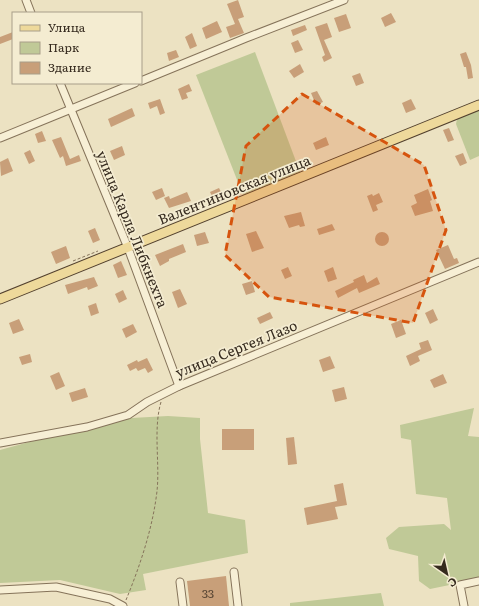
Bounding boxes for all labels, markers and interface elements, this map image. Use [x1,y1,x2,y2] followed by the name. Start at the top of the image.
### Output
[12,12,142,84] legend
[48,18,86,36] text: Улица
[48,38,79,56] text: Парк
[48,58,91,76] text: Здание
[92,147,174,311] street label: улица Карла Либкнехта
[155,149,314,229] street label: Валентиновская улица
[172,314,300,382] street label: улица Сергея Лазо
[427,554,467,594] north arrow
[445,574,461,592] text: С
[202,584,214,602] house number: 33

